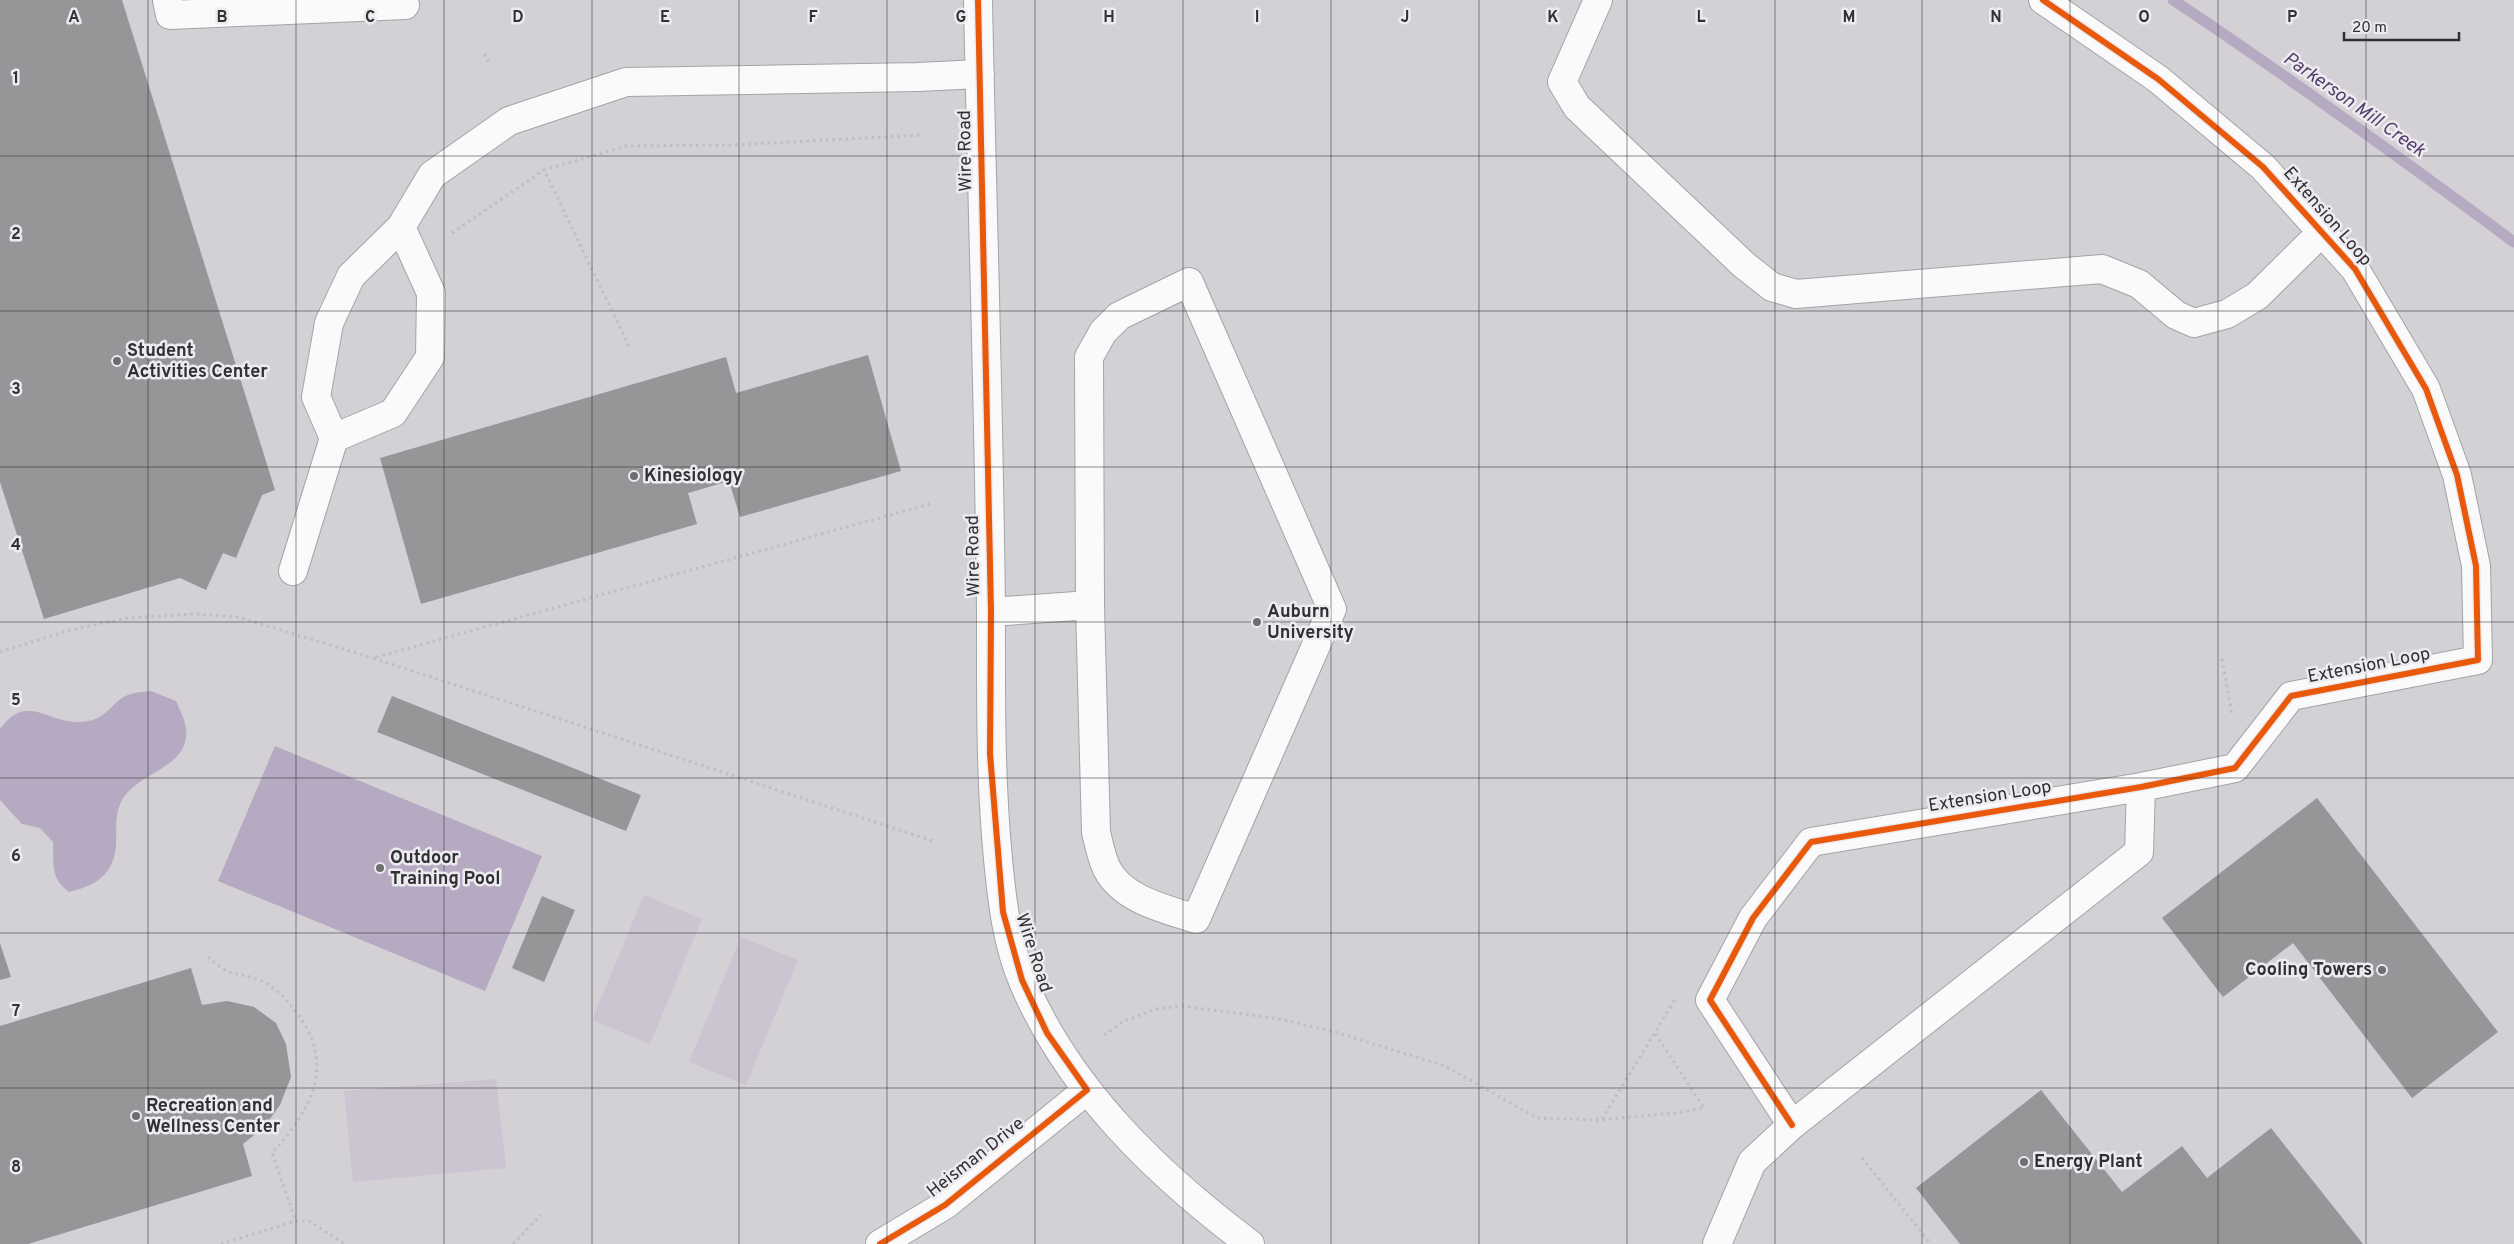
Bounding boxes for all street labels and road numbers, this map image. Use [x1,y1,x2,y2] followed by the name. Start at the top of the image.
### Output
[954,110,978,192] street label: Wire Road
[2278,163,2376,271] street label: Extension Loop
[962,515,986,597] street label: Wire Road
[2306,643,2432,689] street label: Extension Loop
[1927,776,2053,818] street label: Extension Loop
[1009,911,1057,995] street label: Wire Road
[923,1113,1029,1203] street label: Heisman Drive

